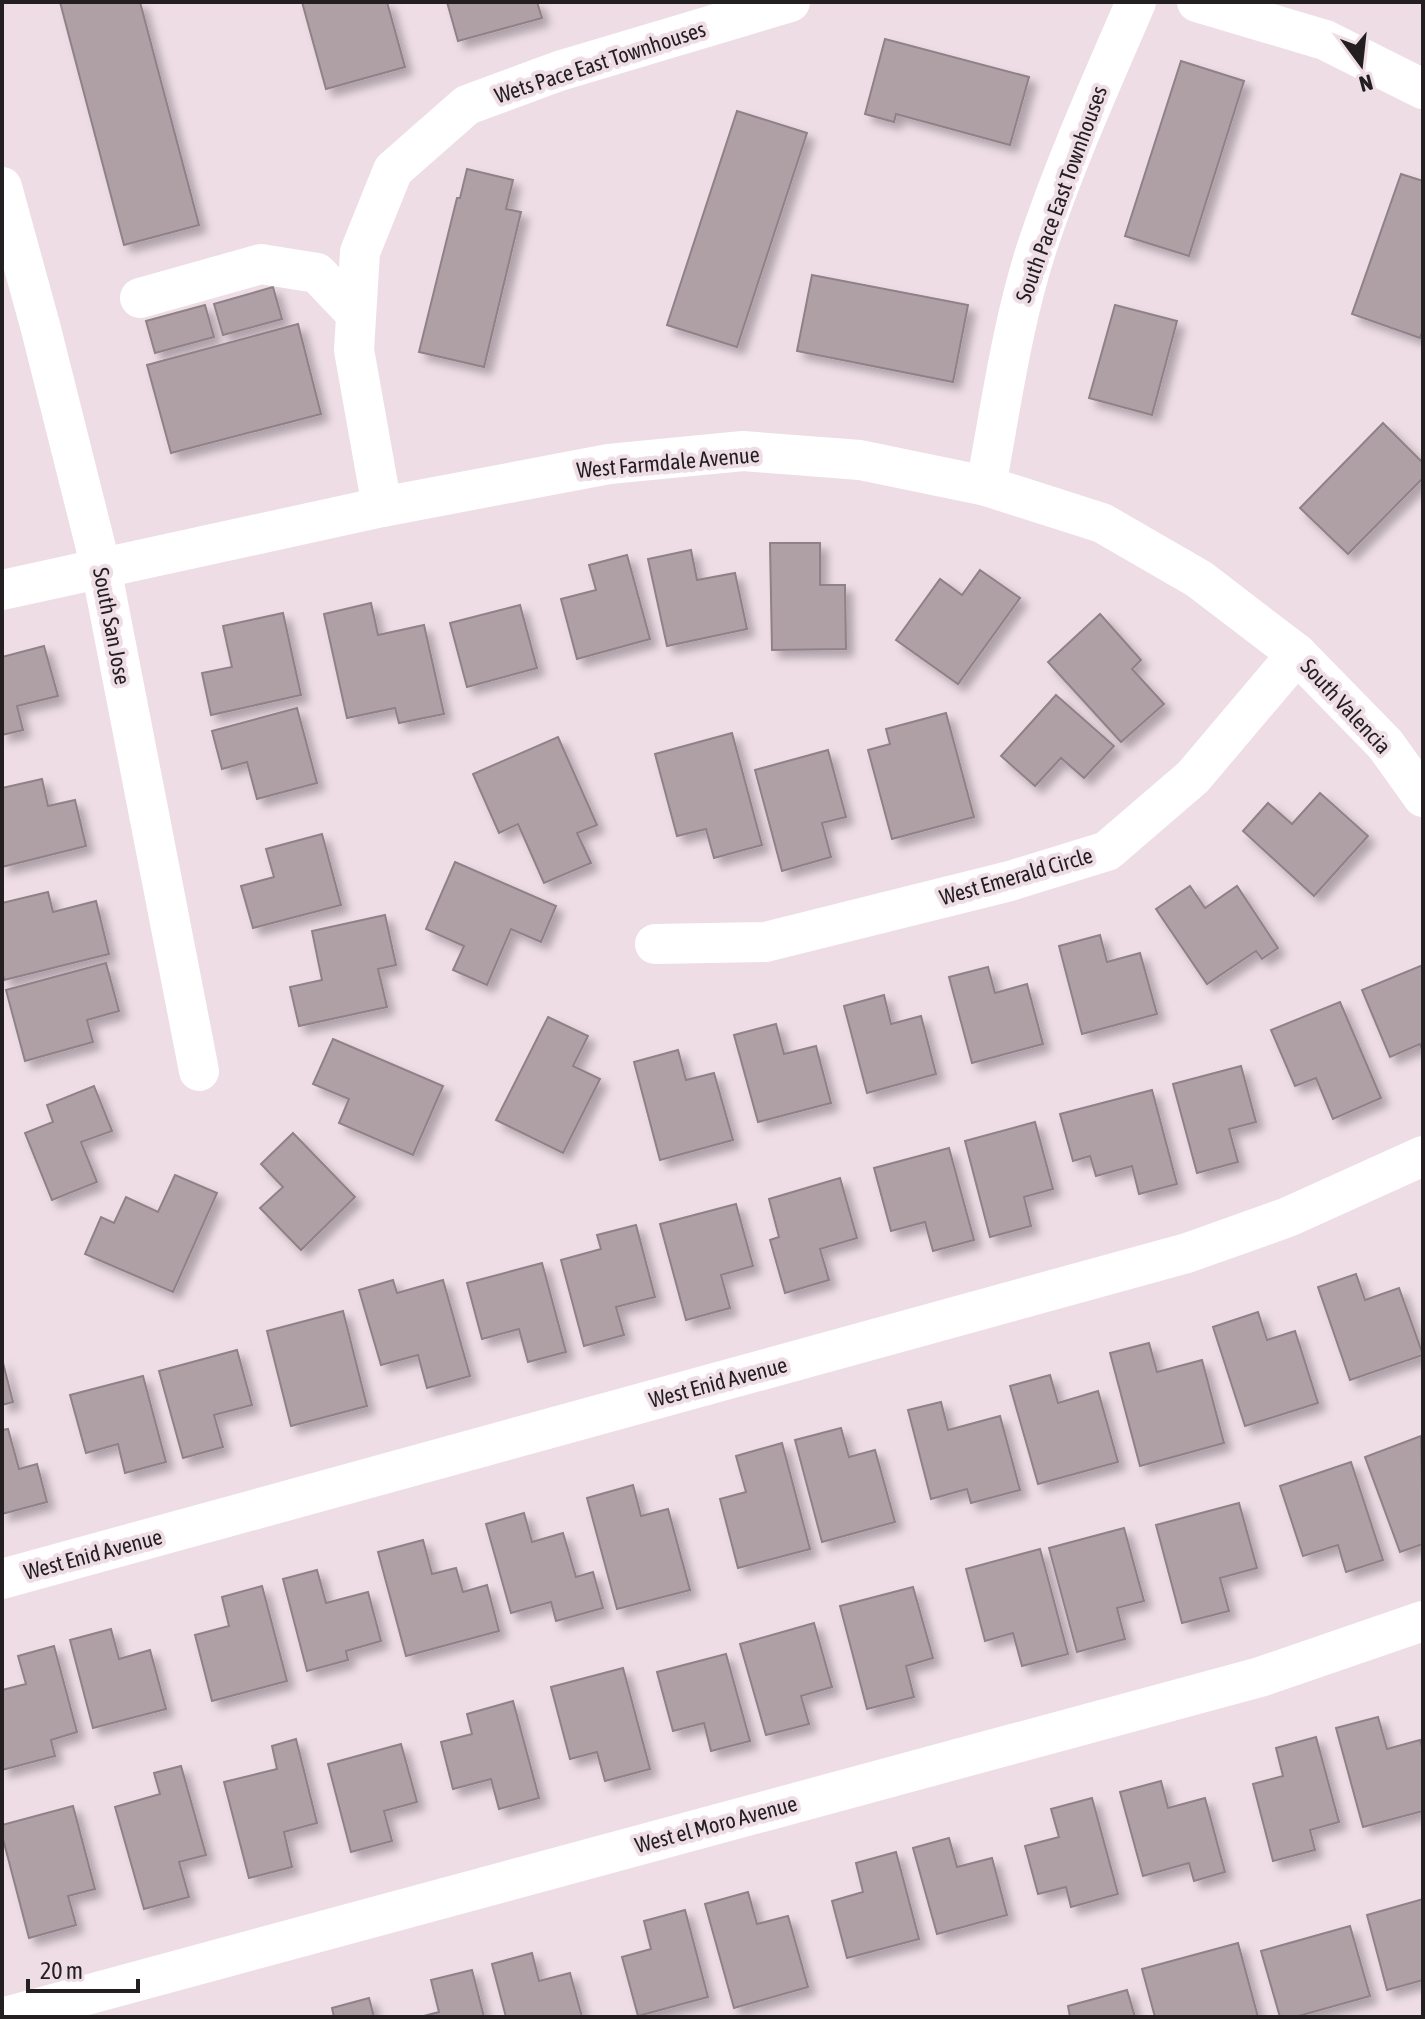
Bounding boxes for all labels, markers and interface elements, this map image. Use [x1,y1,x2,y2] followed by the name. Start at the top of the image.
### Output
[491,16,709,108] street label: Wets Pace East Townhouses
[1321,24,1401,104] north arrow
[1357,69,1376,98] text: N
[1010,82,1112,306] street label: South Pace East Townhouses
[575,441,761,483] street label: West Farmdale Avenue
[88,565,136,687] street label: South San Jose
[1295,653,1397,759] street label: South Valencia
[936,842,1096,910] street label: West Emerald Circle
[646,1351,790,1413] street label: West Enid Avenue
[21,1523,165,1585] street label: West Enid Avenue
[632,1790,800,1858] street label: West el Moro Avenue
[28,1943,138,1993] scale bar
[40,1957,83,1984] text: 20 m

